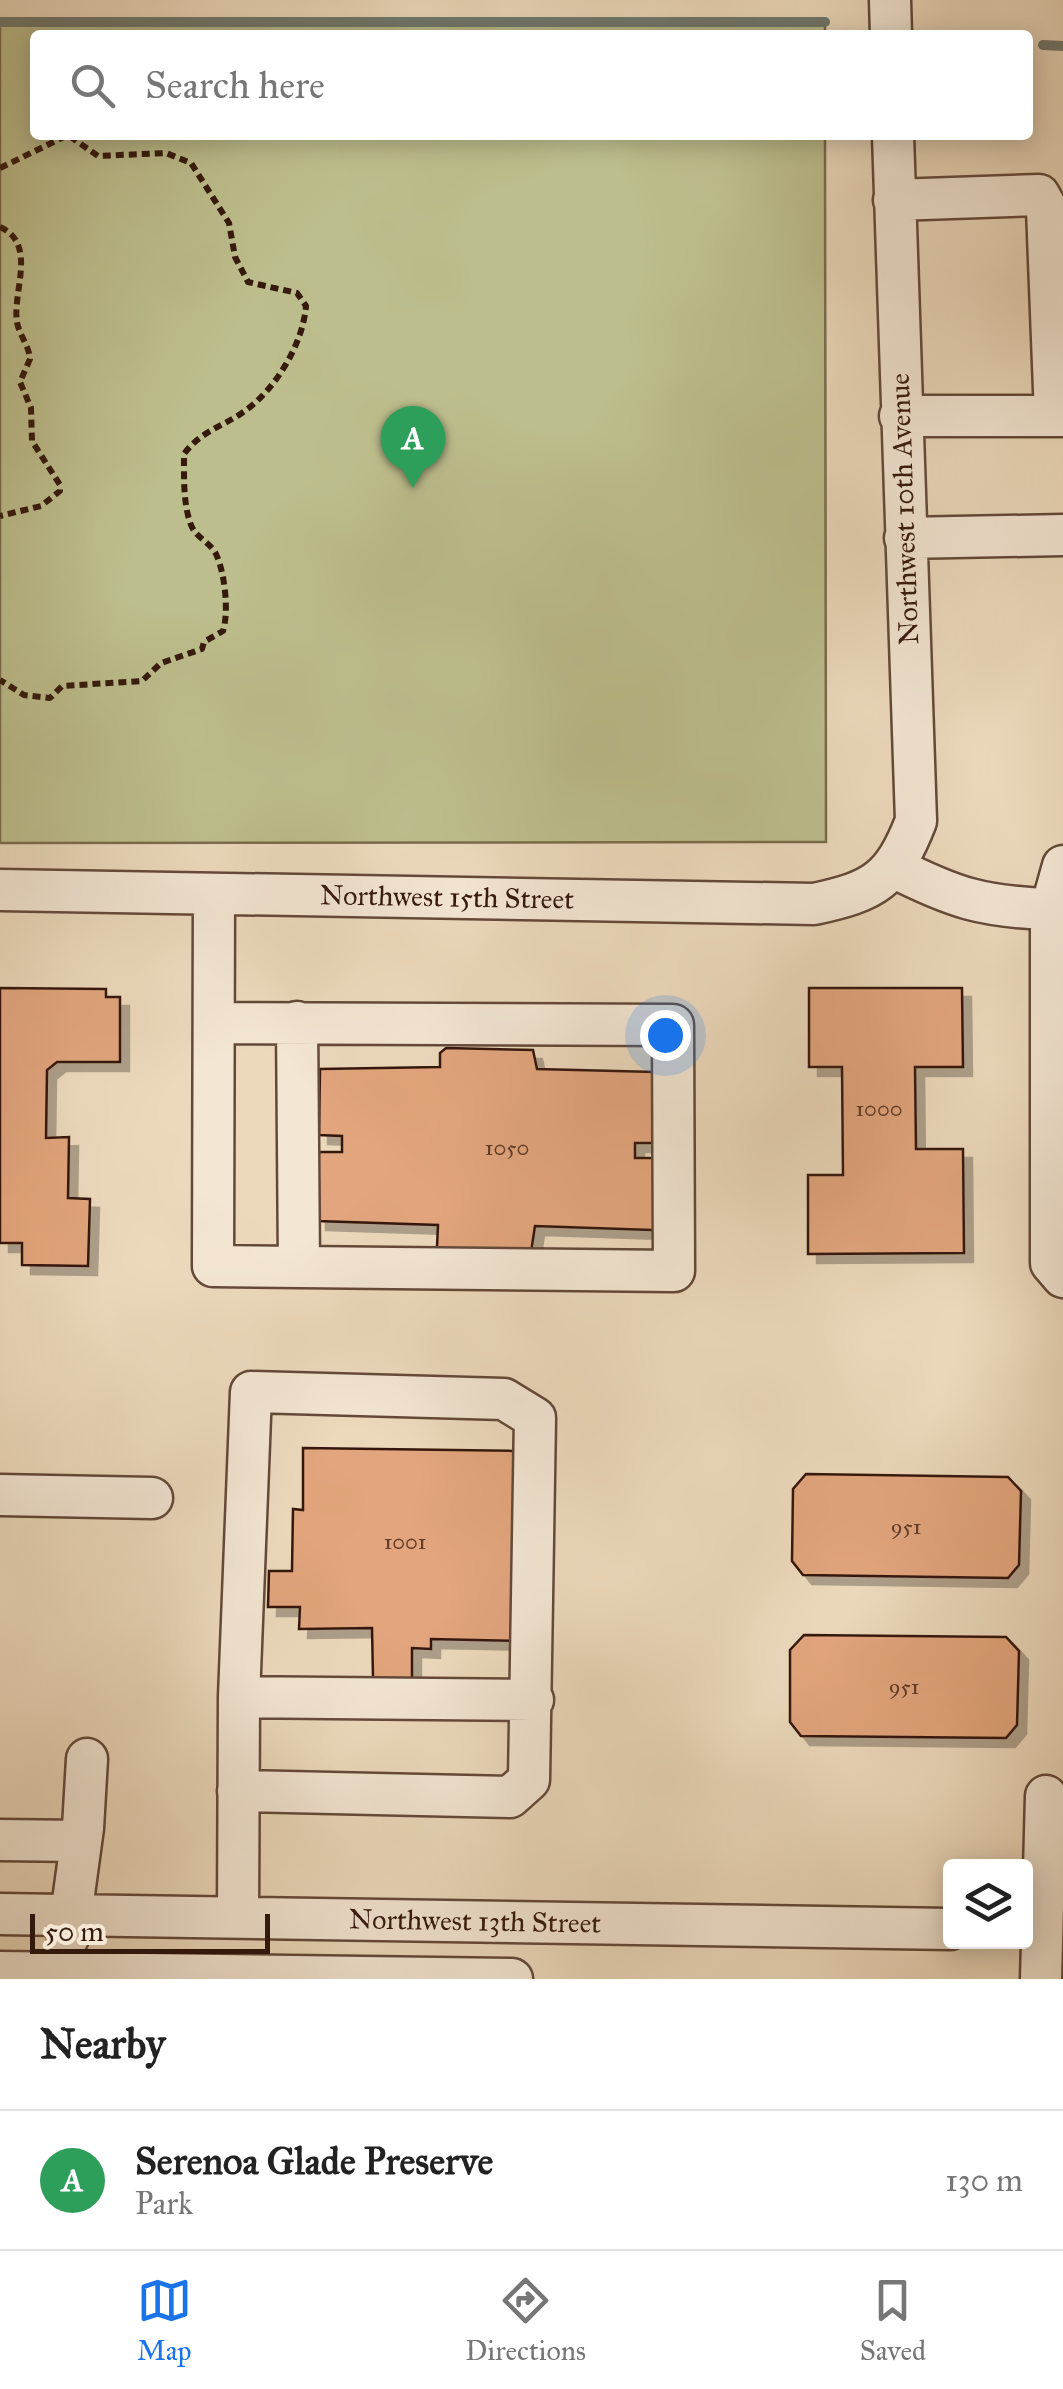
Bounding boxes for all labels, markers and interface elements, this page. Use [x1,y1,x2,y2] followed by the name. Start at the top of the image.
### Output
[30,30,1033,140] search box
[65,58,120,113] icon: search
[145,62,325,108] text: Search here
[882,373,926,645] street label: Northwest 10th Avenue
[380,406,446,488] pin: A
[320,877,574,917] street label: Northwest 15th Street
[640,1010,691,1061] your location
[855,1095,903,1122] house number: 1000
[485,1134,529,1161] house number: 1050
[891,1513,921,1540] house number: 951
[384,1528,426,1555] house number: 1001
[889,1673,919,1700] house number: 951
[943,1859,1033,1949] map controls
[943,1859,1033,1949] button: layers
[349,1901,602,1941] street label: Northwest 13th Street
[30,1909,270,1954] scale bar
[45,1914,104,1949] text: 50 m
[40,2018,165,2070] text: Nearby
[135,2138,493,2184] text: Serenoa Glade Preserve
[62,2161,83,2200] text: A
[945,2161,1023,2200] text: 130 m
[135,2184,193,2223] text: Park
[137,2273,192,2368] tab: Map
[465,2273,586,2368] tab: Directions
[860,2273,926,2368] tab: Saved

